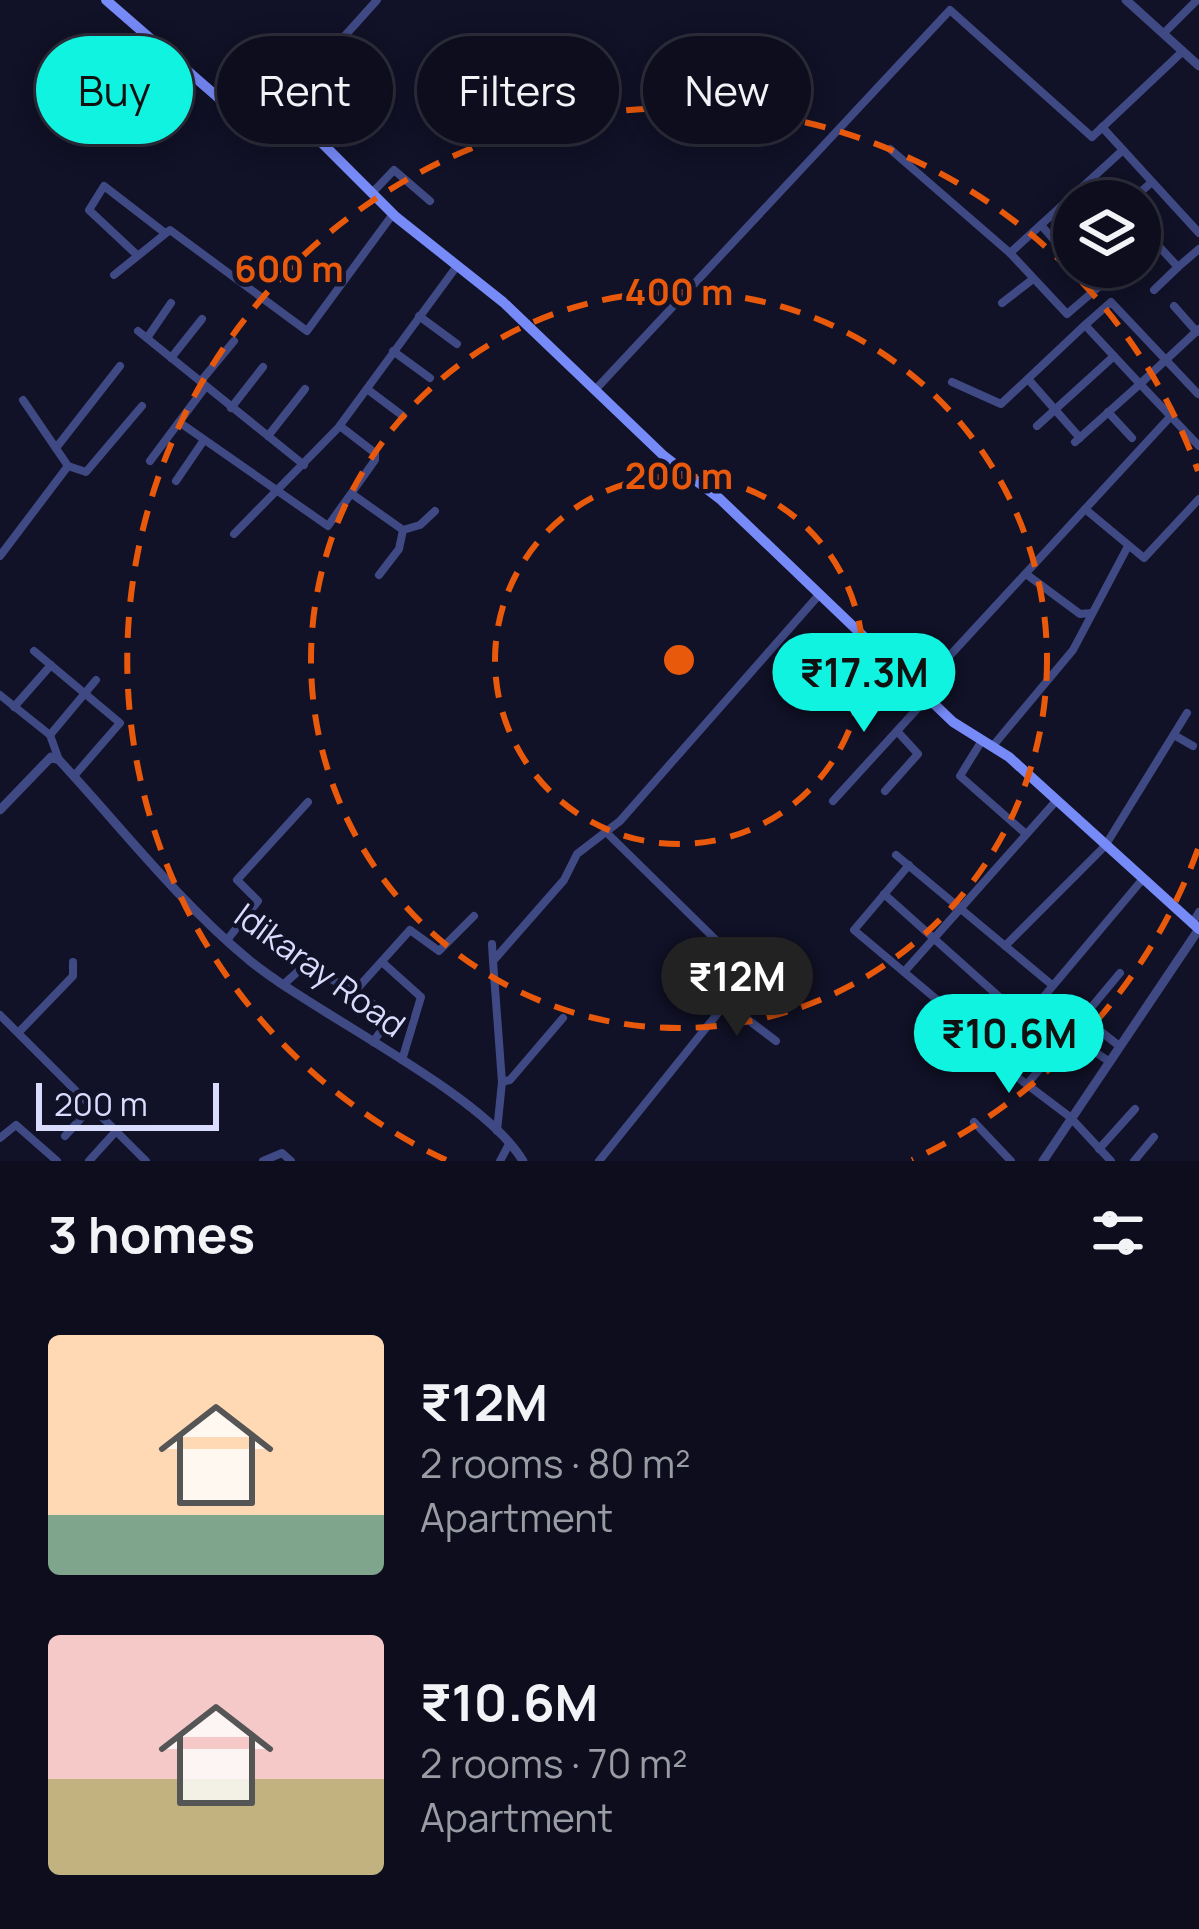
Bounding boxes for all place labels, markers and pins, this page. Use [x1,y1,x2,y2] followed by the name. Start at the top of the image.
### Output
[766,633,962,735] pin: ₹17.3M
[658,639,700,681] centre of rings
[666,937,808,1039] pin: ₹12M
[911,994,1107,1096] pin: ₹10.6M

